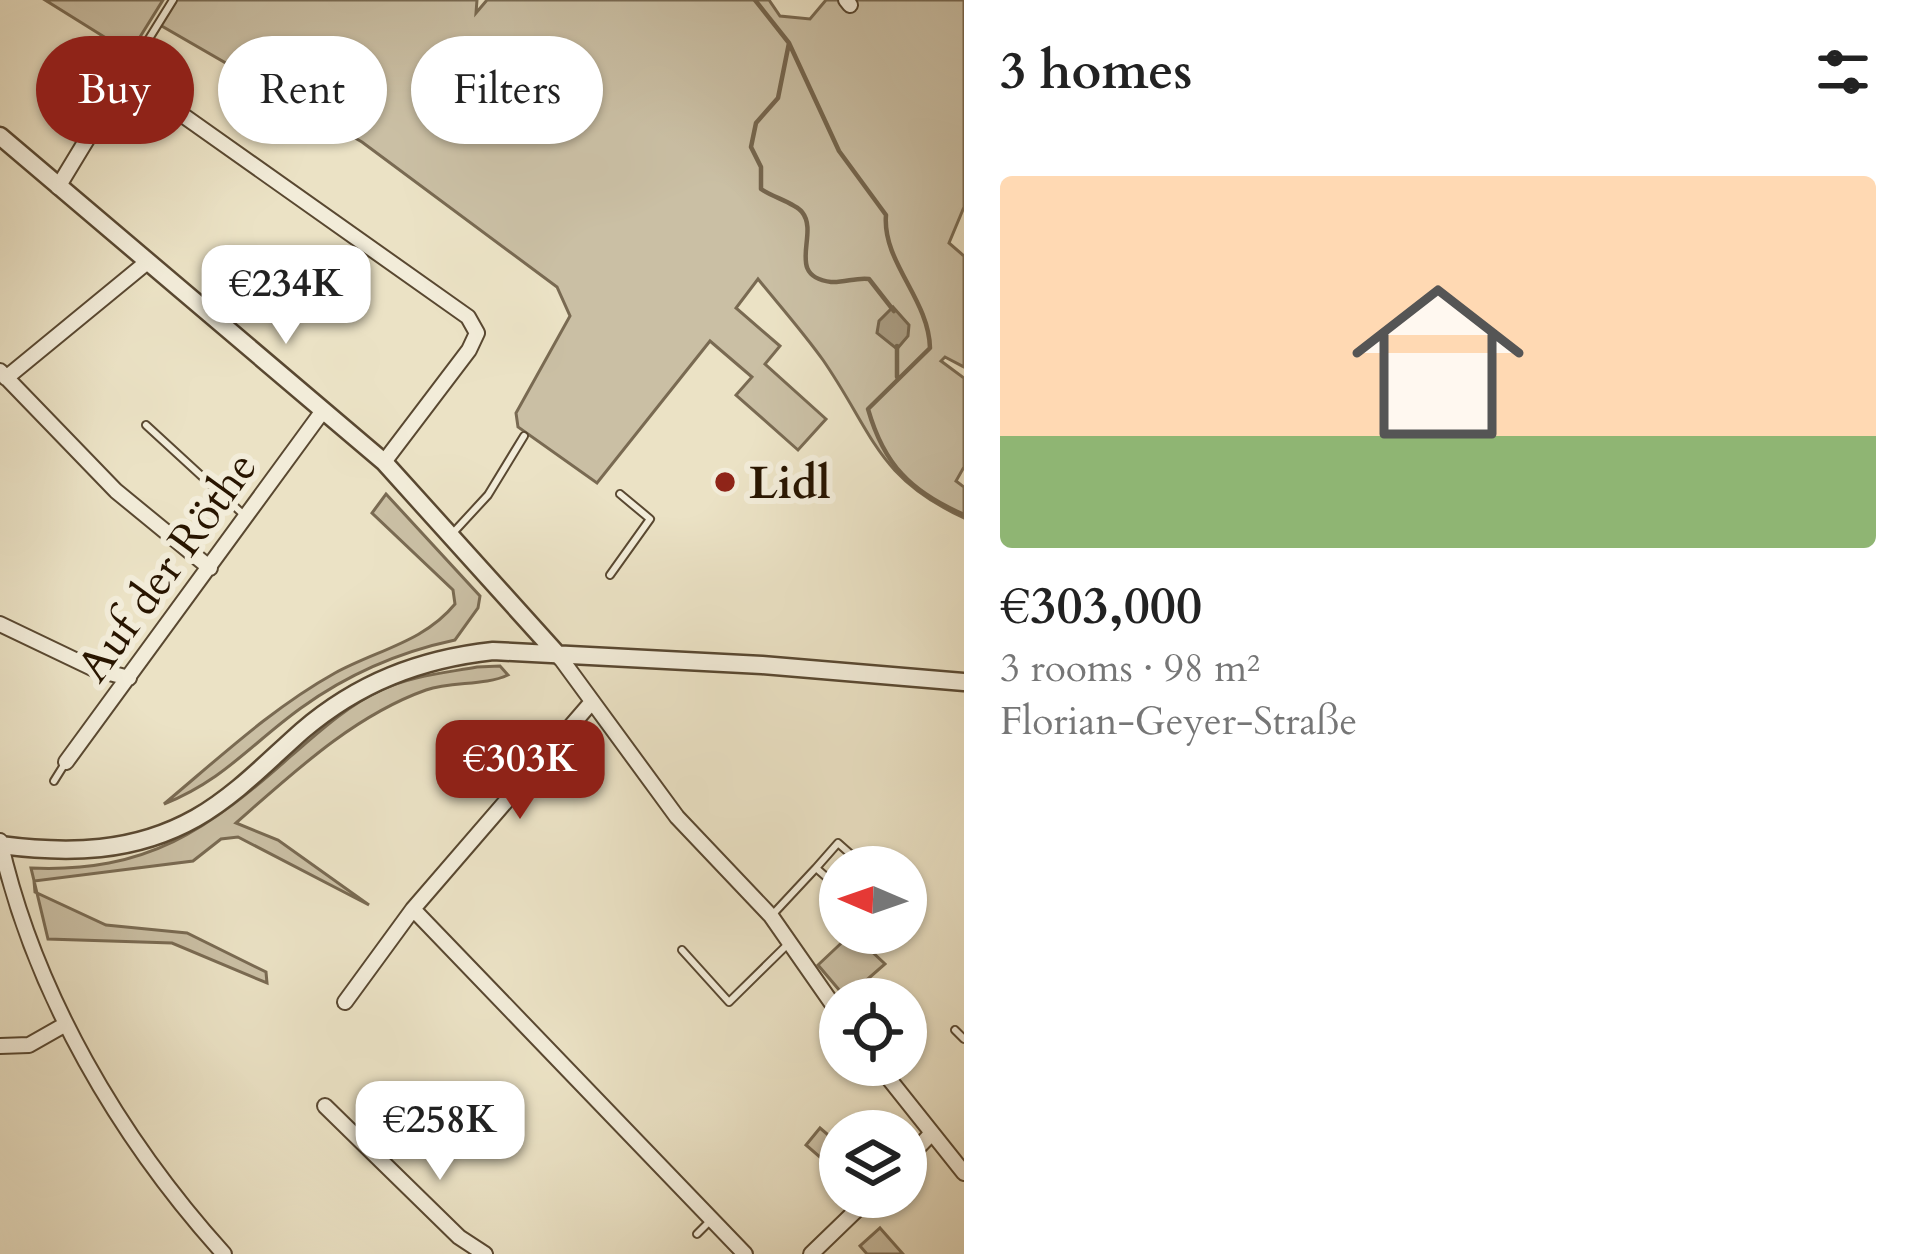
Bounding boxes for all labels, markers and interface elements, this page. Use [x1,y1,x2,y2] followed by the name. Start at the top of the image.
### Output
[36,36,194,144] chip: Buy
[218,36,387,144] chip: Rent
[411,36,603,144] chip: Filters
[1000,37,1192,107] text: 3 homes
[1810,39,1876,105] icon: filters
[202,245,370,347] pin: €234K
[1330,254,1546,470] icon: home
[229,257,343,310] text: €234K
[63,440,271,694] street label: Auf der Röthe
[749,453,831,514] place label: Lidl
[712,469,738,495] marker: Lidl
[1000,572,1202,642] text: €303,000
[1000,642,1260,695] text: 3 rooms · 98 m²
[1000,695,1357,748] text: Florian-Geyer-Straße
[436,720,604,822] pin: €303K
[463,732,577,785] text: €303K
[819,846,927,954] north arrow
[819,846,927,1218] map controls
[819,978,927,1086] button: locate
[356,1081,524,1183] pin: €258K
[383,1093,497,1146] text: €258K
[819,1110,927,1218] button: layers

